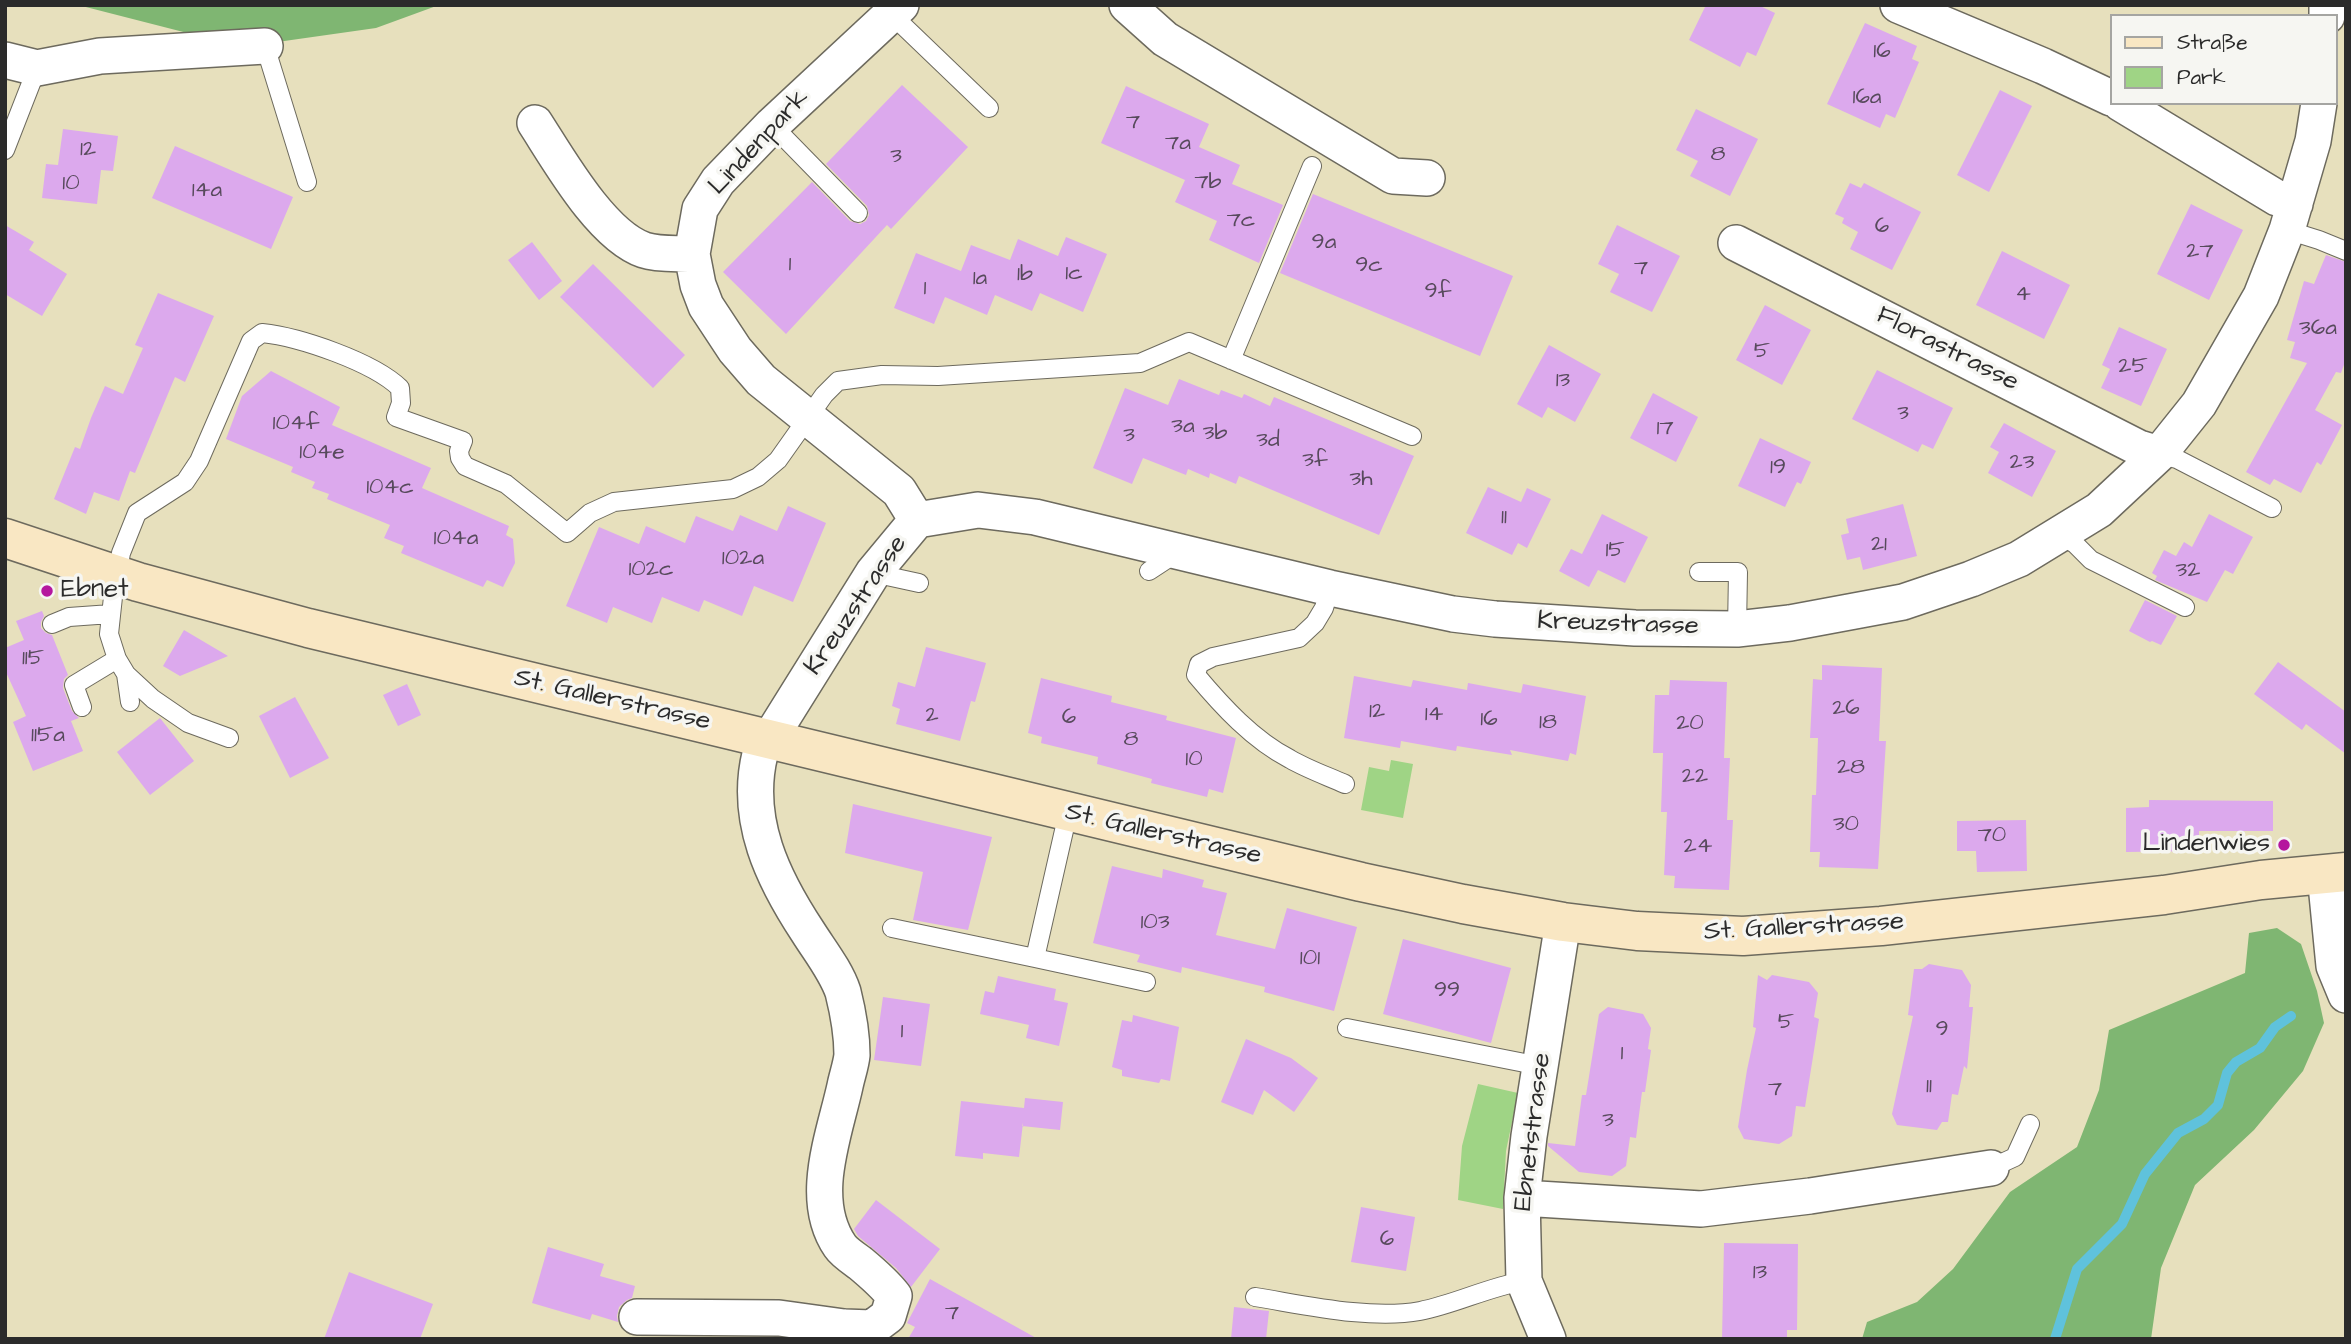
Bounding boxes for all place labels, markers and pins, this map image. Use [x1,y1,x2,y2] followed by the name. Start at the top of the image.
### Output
[61,575,129,607] place label: Ebnet
[39,583,55,599] marker: Ebnet
[2143,829,2270,861] place label: Lindenwies
[2276,837,2292,853] marker: Lindenwies

